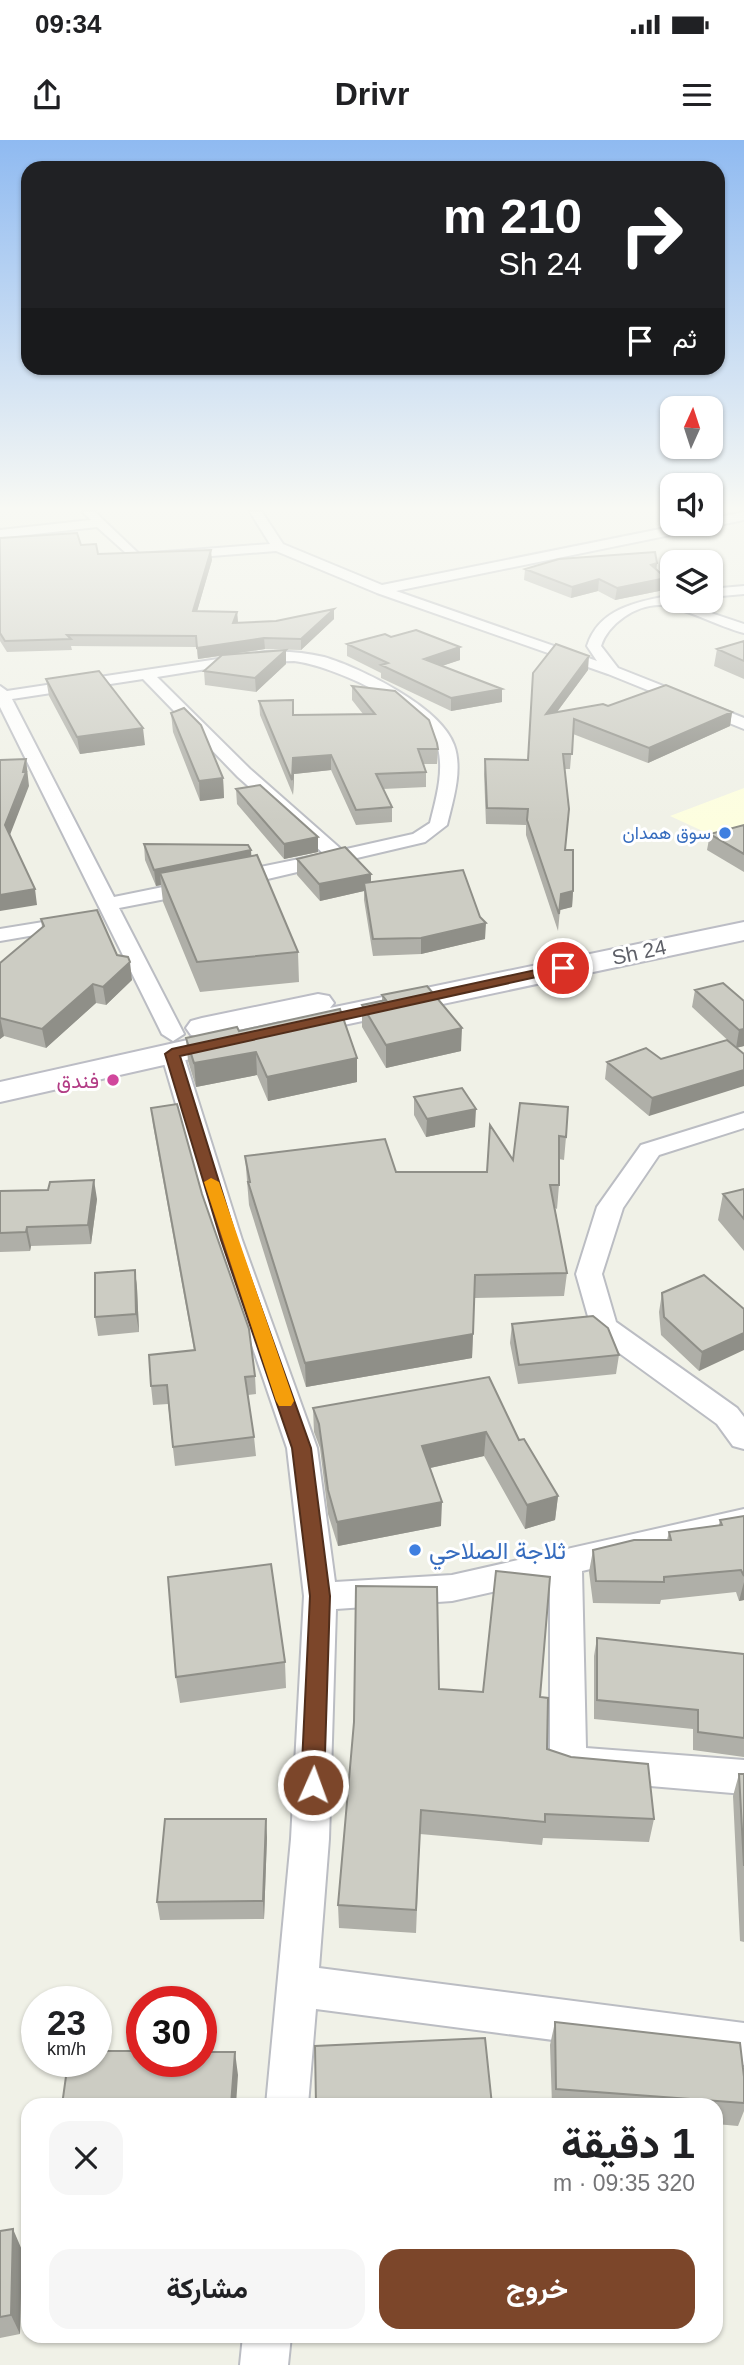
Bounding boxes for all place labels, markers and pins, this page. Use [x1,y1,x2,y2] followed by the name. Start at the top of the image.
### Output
[623,823,711,844] place label: سوق همدان
[717,825,733,841] marker: سوق همدان
[533,938,593,998] pin
[57,1069,99,1093] place label: فندق
[105,1072,121,1088] marker: فندق
[429,1537,566,1570] place label: ثلاجة الصلاحي
[407,1542,423,1558] marker: ثلاجة الصلاحي

